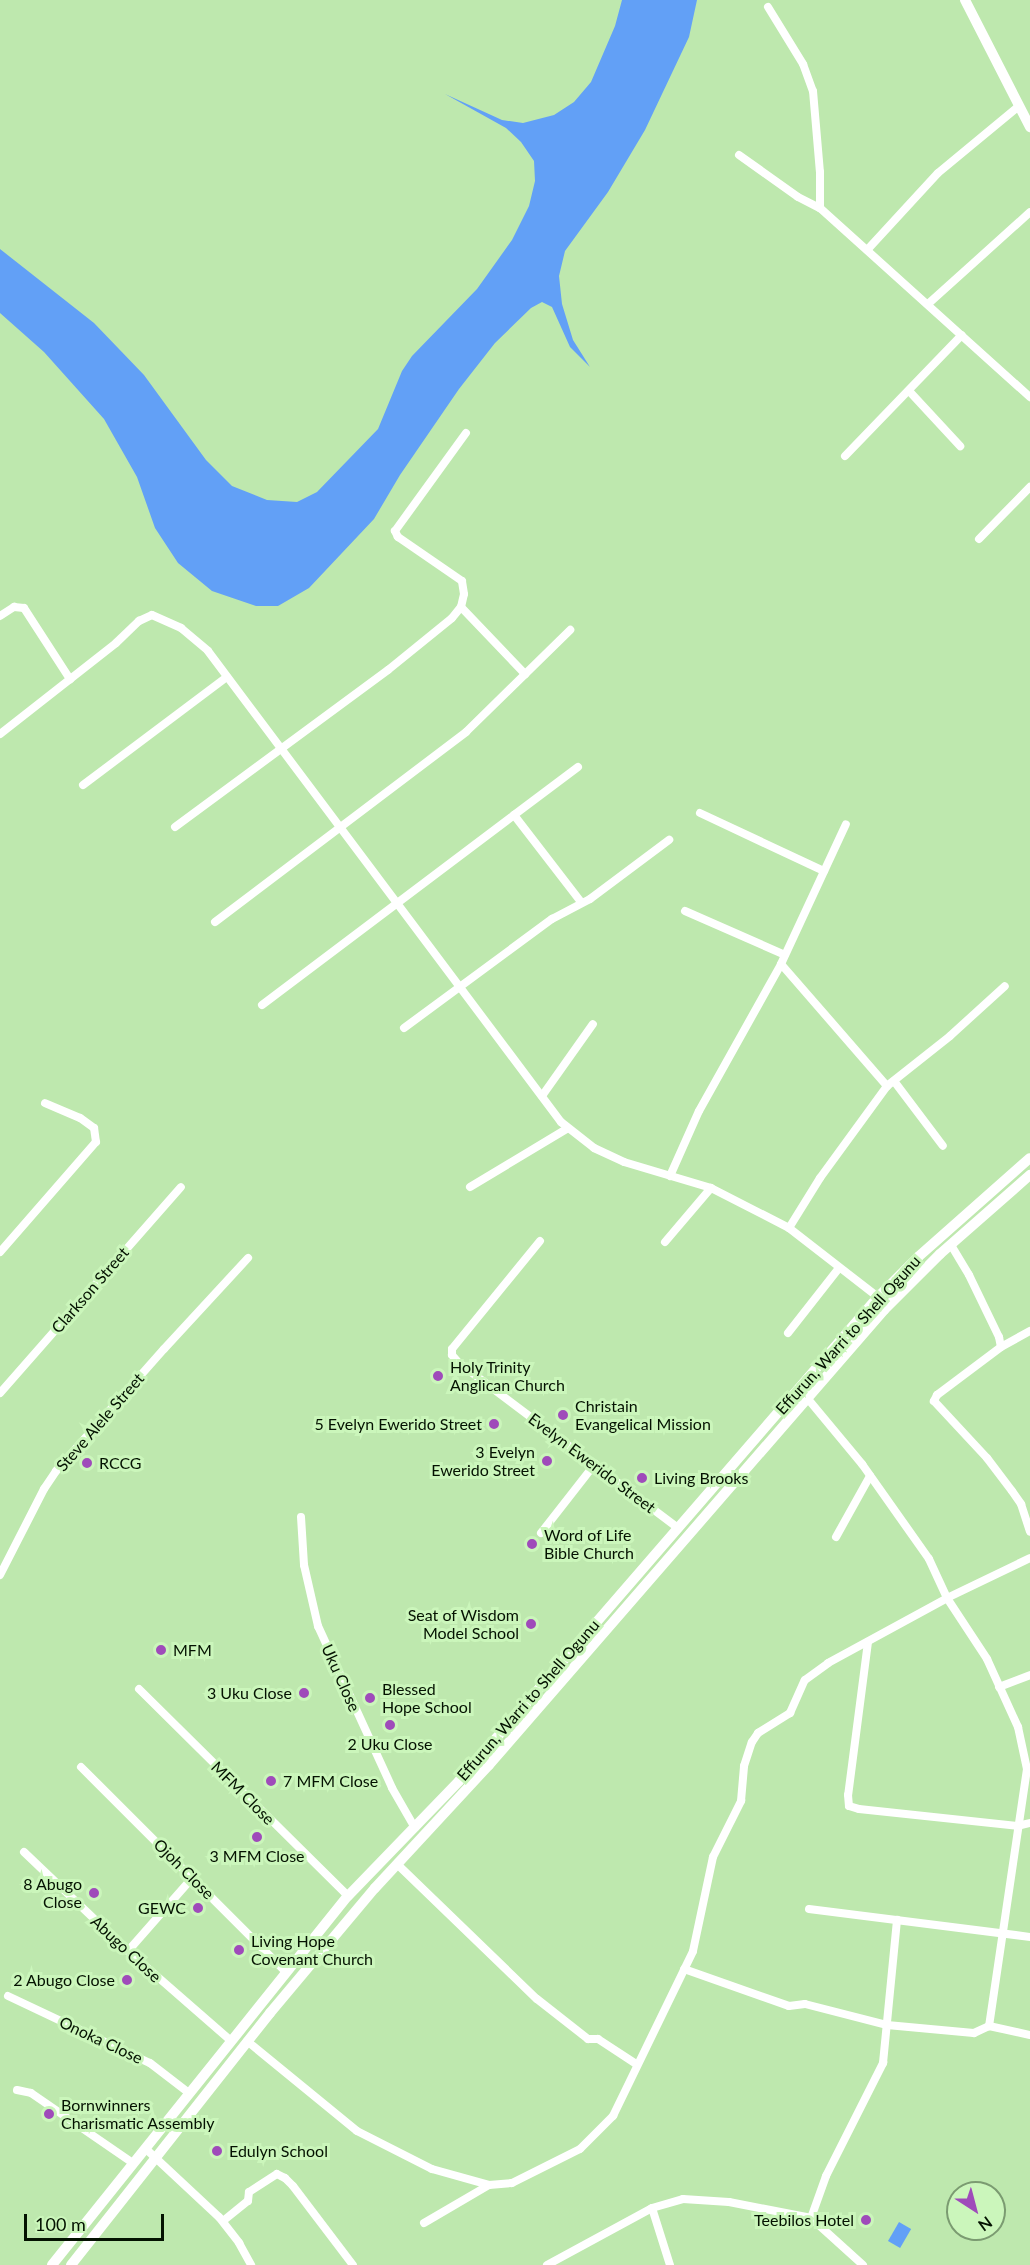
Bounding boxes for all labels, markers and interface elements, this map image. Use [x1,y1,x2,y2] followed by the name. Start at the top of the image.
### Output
[47,1243,133,1337] street label: Clarkson Street
[772,1252,924,1418] street label: Effurun, Warri to Shell Ogunu
[450,1357,565,1395] place label: Holy Trinity Anglican Church
[52,1369,148,1475] street label: Steve Alele Street
[431,1369,445,1383] marker: Holy Trinity Anglican Church
[575,1396,711,1434] place label: Christain Evangelical Mission
[556,1408,570,1422] marker: Christain Evangelical Mission
[525,1409,659,1517] street label: Evelyn Ewerido Street
[314,1414,482,1434] place label: 5 Evelyn Ewerido Street
[487,1417,501,1431] marker: 5 Evelyn Ewerido Street
[431,1442,535,1480] place label: 3 Evelyn Ewerido Street
[99,1453,142,1473] place label: RCCG
[540,1454,554,1468] marker: 3 Evelyn Ewerido Street
[80,1456,94,1470] marker: RCCG
[654,1468,748,1488] place label: Living Brooks
[635,1471,649,1485] marker: Living Brooks
[544,1525,634,1563] place label: Word of Life Bible Church
[525,1537,539,1551] marker: Word of Life Bible Church
[407,1605,519,1643] place label: Seat of Wisdom Model School
[453,1616,603,1784] street label: Effurun, Warri to Shell Ogunu
[524,1617,538,1631] marker: Seat of Wisdom Model School
[173,1640,212,1660] place label: MFM
[318,1641,364,1715] street label: Uku Close
[154,1643,168,1657] marker: MFM
[382,1679,472,1717] place label: Blessed Hope School
[207,1683,292,1703] place label: 3 Uku Close
[297,1686,311,1700] marker: 3 Uku Close
[363,1691,377,1705] marker: Blessed Hope School
[383,1718,397,1732] marker: 2 Uku Close
[347,1734,433,1754] place label: 2 Uku Close
[207,1757,279,1829] street label: MFM Close
[283,1771,378,1791] place label: 7 MFM Close
[264,1774,278,1788] marker: 7 MFM Close
[250,1830,264,1844] marker: 3 MFM Close
[150,1835,218,1903] street label: Ojoh Close
[209,1846,305,1866] place label: 3 MFM Close
[23,1874,82,1912] place label: 8 Abugo Close
[87,1886,101,1900] marker: 8 Abugo Close
[138,1898,186,1918] place label: GEWC
[191,1901,205,1915] marker: GEWC
[87,1912,165,1986] street label: Abugo Close
[251,1931,373,1969] place label: Living Hope Covenant Church
[232,1943,246,1957] marker: Living Hope Covenant Church
[13,1970,115,1990] place label: 2 Abugo Close
[120,1973,134,1987] marker: 2 Abugo Close
[56,2012,146,2068] street label: Onoka Close
[61,2095,215,2133] place label: Bornwinners Charismatic Assembly
[42,2107,56,2121] marker: Bornwinners Charismatic Assembly
[229,2141,328,2161] place label: Edulyn School
[210,2144,224,2158] marker: Edulyn School
[946,2181,1006,2241] north arrow
[27,2202,166,2240] scale bar
[754,2210,854,2230] place label: Teebilos Hotel
[35,2213,86,2235] text: 100 m
[859,2213,873,2227] marker: Teebilos Hotel
[975,2213,996,2236] text: N

